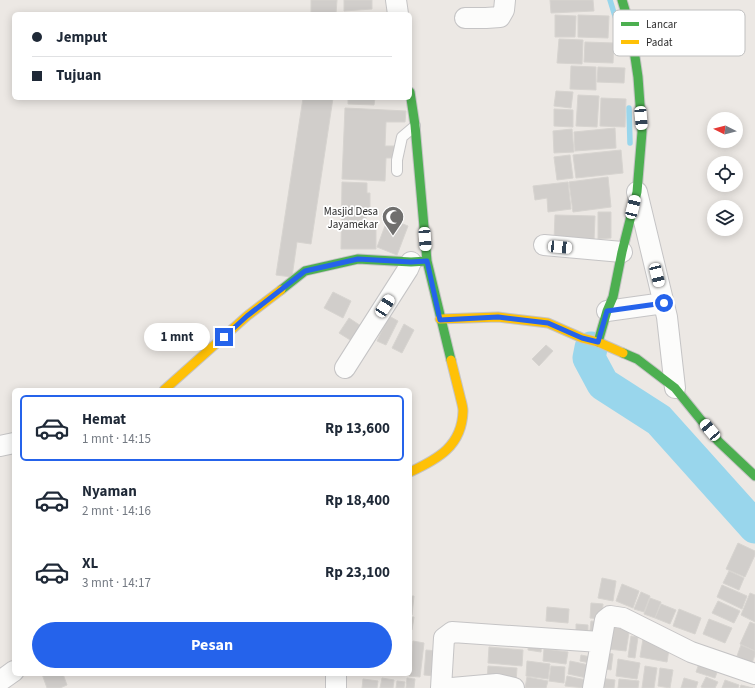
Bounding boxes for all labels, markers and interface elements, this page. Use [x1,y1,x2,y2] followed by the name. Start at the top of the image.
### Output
[613,10,745,56] legend
[646,17,677,32] text: Lancar
[56,27,107,48] text: Jemput
[646,35,673,50] text: Padat
[56,65,101,86] text: Tujuan
[634,106,648,130] car
[707,112,743,148] north arrow
[707,112,743,236] map controls
[707,156,743,192] button: locate
[624,194,642,220] car
[707,200,743,236] button: layers
[324,204,378,232] place label: Masjid Desa Jayamekar
[380,204,406,237] mosque icon: Masjid Desa Jayamekar
[418,227,432,251] car
[548,240,572,254] car
[648,262,666,288] car
[373,293,397,319] car
[655,294,673,312] route start
[144,323,210,351] callout: 1 mnt
[160,328,194,346] text: 1 mnt
[215,328,233,346] route end
[82,409,126,430] text: Hemat
[34,410,70,446] icon: car
[698,417,722,443] car
[325,418,390,439] text: Rp 13,600
[82,430,151,448] text: 1 mnt · 14:15
[82,481,137,502] text: Nyaman
[34,482,70,518] icon: car
[325,490,390,511] text: Rp 18,400
[82,502,151,520] text: 2 mnt · 14:16
[82,553,98,574] text: XL
[34,554,70,590] icon: car
[325,562,390,583] text: Rp 23,100
[82,574,151,592] text: 3 mnt · 14:17
[32,622,392,668] button: Pesan

